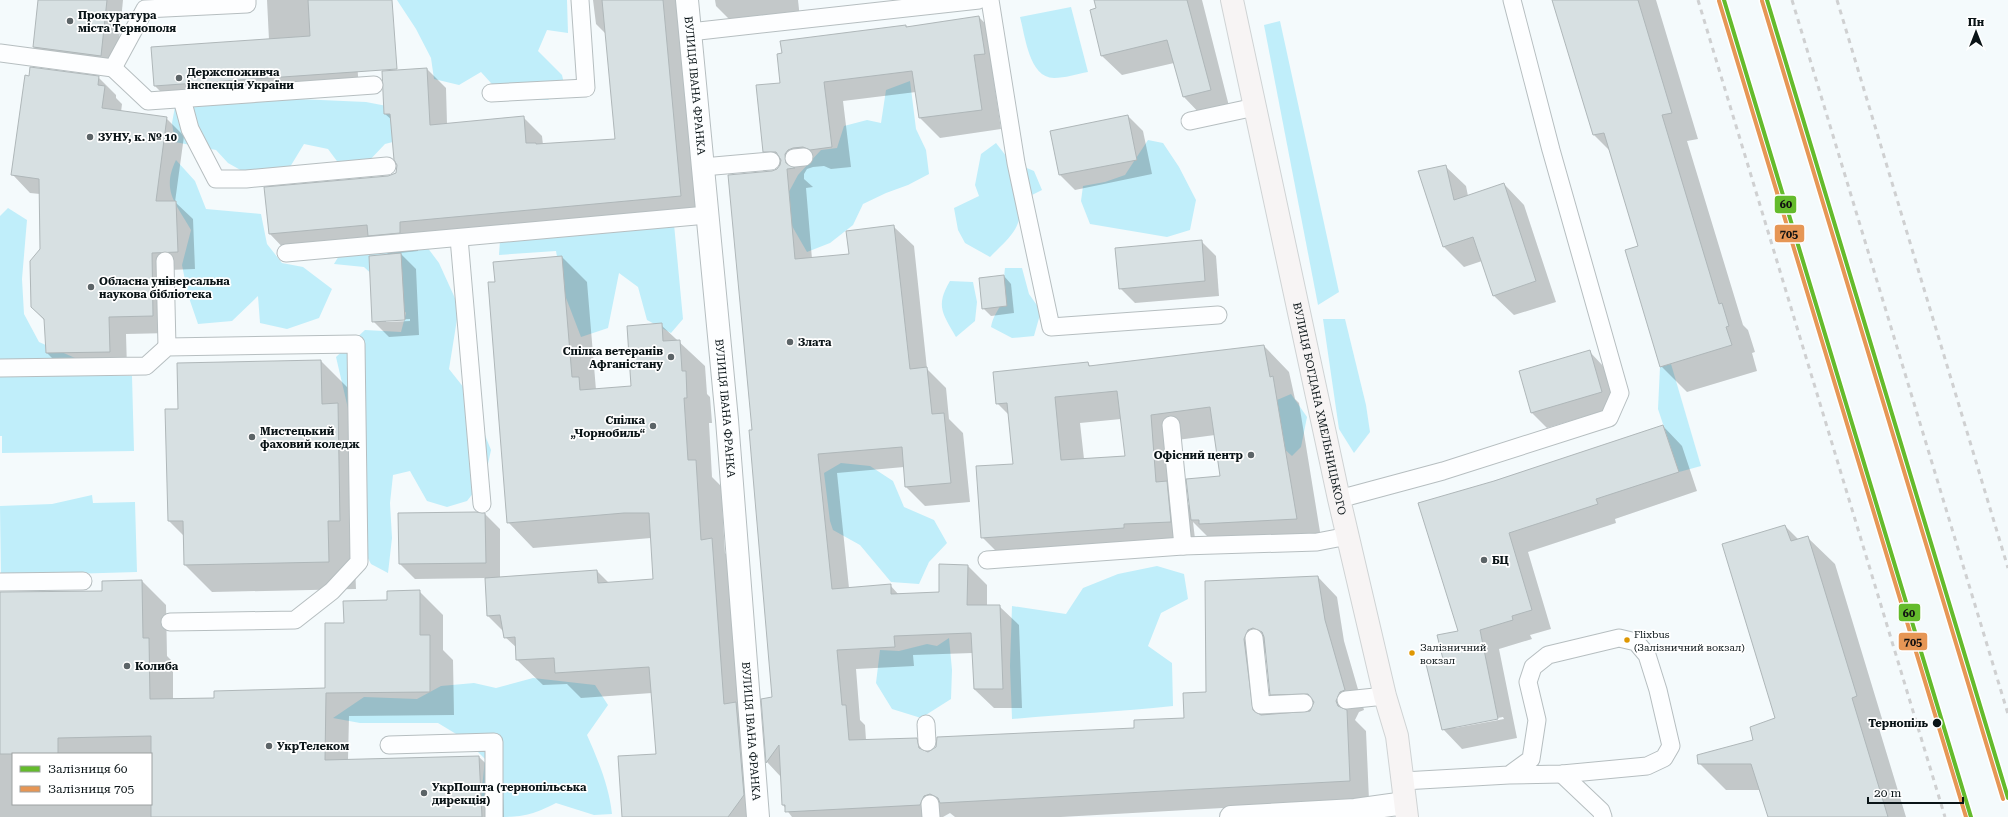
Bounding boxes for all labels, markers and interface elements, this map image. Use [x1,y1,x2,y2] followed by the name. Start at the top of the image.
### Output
[78,9,176,35] place label: Прокуратура міста Тернополя
[1956,12,1996,52] north arrow
[65,16,75,26] marker: Прокуратура міста Тернополя
[682,16,708,156] street label: ВУЛИЦЯ ІВАНА ФРАНКА
[1968,16,1985,29] text: Пн
[187,66,294,92] place label: Держспоживча інспекція України
[174,73,184,83] marker: Держспоживча інспекція України
[98,131,177,144] place label: ЗУНУ, к. № 10
[85,132,95,142] marker: ЗУНУ, к. № 10
[1774,195,1797,214] line badge: 60
[1780,198,1792,211] text: 60
[1774,224,1805,243] line badge: 705
[1780,228,1798,241] text: 705
[99,275,230,301] place label: Обласна універсальна наукова бібліотека
[86,282,96,292] marker: Обласна універсальна наукова бібліотека
[1290,301,1349,517] street label: ВУЛИЦЯ БОГДАНА ХМЕЛЬНИЦЬКОГО
[798,336,832,349] place label: Злата
[785,337,795,347] marker: Злата
[712,338,738,478] street label: ВУЛИЦЯ ІВАНА ФРАНКА
[563,345,663,371] place label: Спілка ветеранів Афганістану
[666,352,676,362] marker: Спілка ветеранів Афганістану
[571,414,646,440] place label: Спілка „Чорнобиль“
[648,421,658,431] marker: Спілка „Чорнобиль“
[260,425,361,451] place label: Мистецький фаховий коледж
[247,432,257,442] marker: Мистецький фаховий коледж
[1154,449,1244,462] place label: Офісний центр
[1246,450,1256,460] marker: Офісний центр
[1492,554,1509,567] place label: БЦ
[1479,555,1489,565] marker: БЦ
[1898,603,1921,622] line badge: 60
[1903,607,1915,620] text: 60
[1634,629,1745,653] place label: Flixbus (Залізничний вокзал)
[1898,632,1928,651] line badge: 705
[1622,635,1632,645] marker: Flixbus (Залізничний вокзал)
[1904,636,1922,649] text: 705
[1420,642,1487,666] place label: Залізничний вокзал
[1407,648,1417,658] marker: Залізничний вокзал
[135,660,179,673] place label: Колиба
[122,661,132,671] marker: Колиба
[739,661,763,801] street label: ВУЛИЦЯ ІВАНА ФРАНКА
[1868,717,1929,730] place label: Тернопіль
[1931,717,1943,729] marker: Тернопіль
[277,740,349,753] place label: УкрТелеком
[264,741,274,751] marker: УкрТелеком
[12,753,152,805] legend
[48,762,128,776] text: Залізниця 60
[1868,779,1963,805] scale bar
[432,781,587,807] place label: УкрПошта (тернопільська дирекція)
[48,782,134,796] text: Залізниця 705
[1874,786,1901,800] text: 20 m
[419,788,429,798] marker: УкрПошта (тернопільська дирекція)

